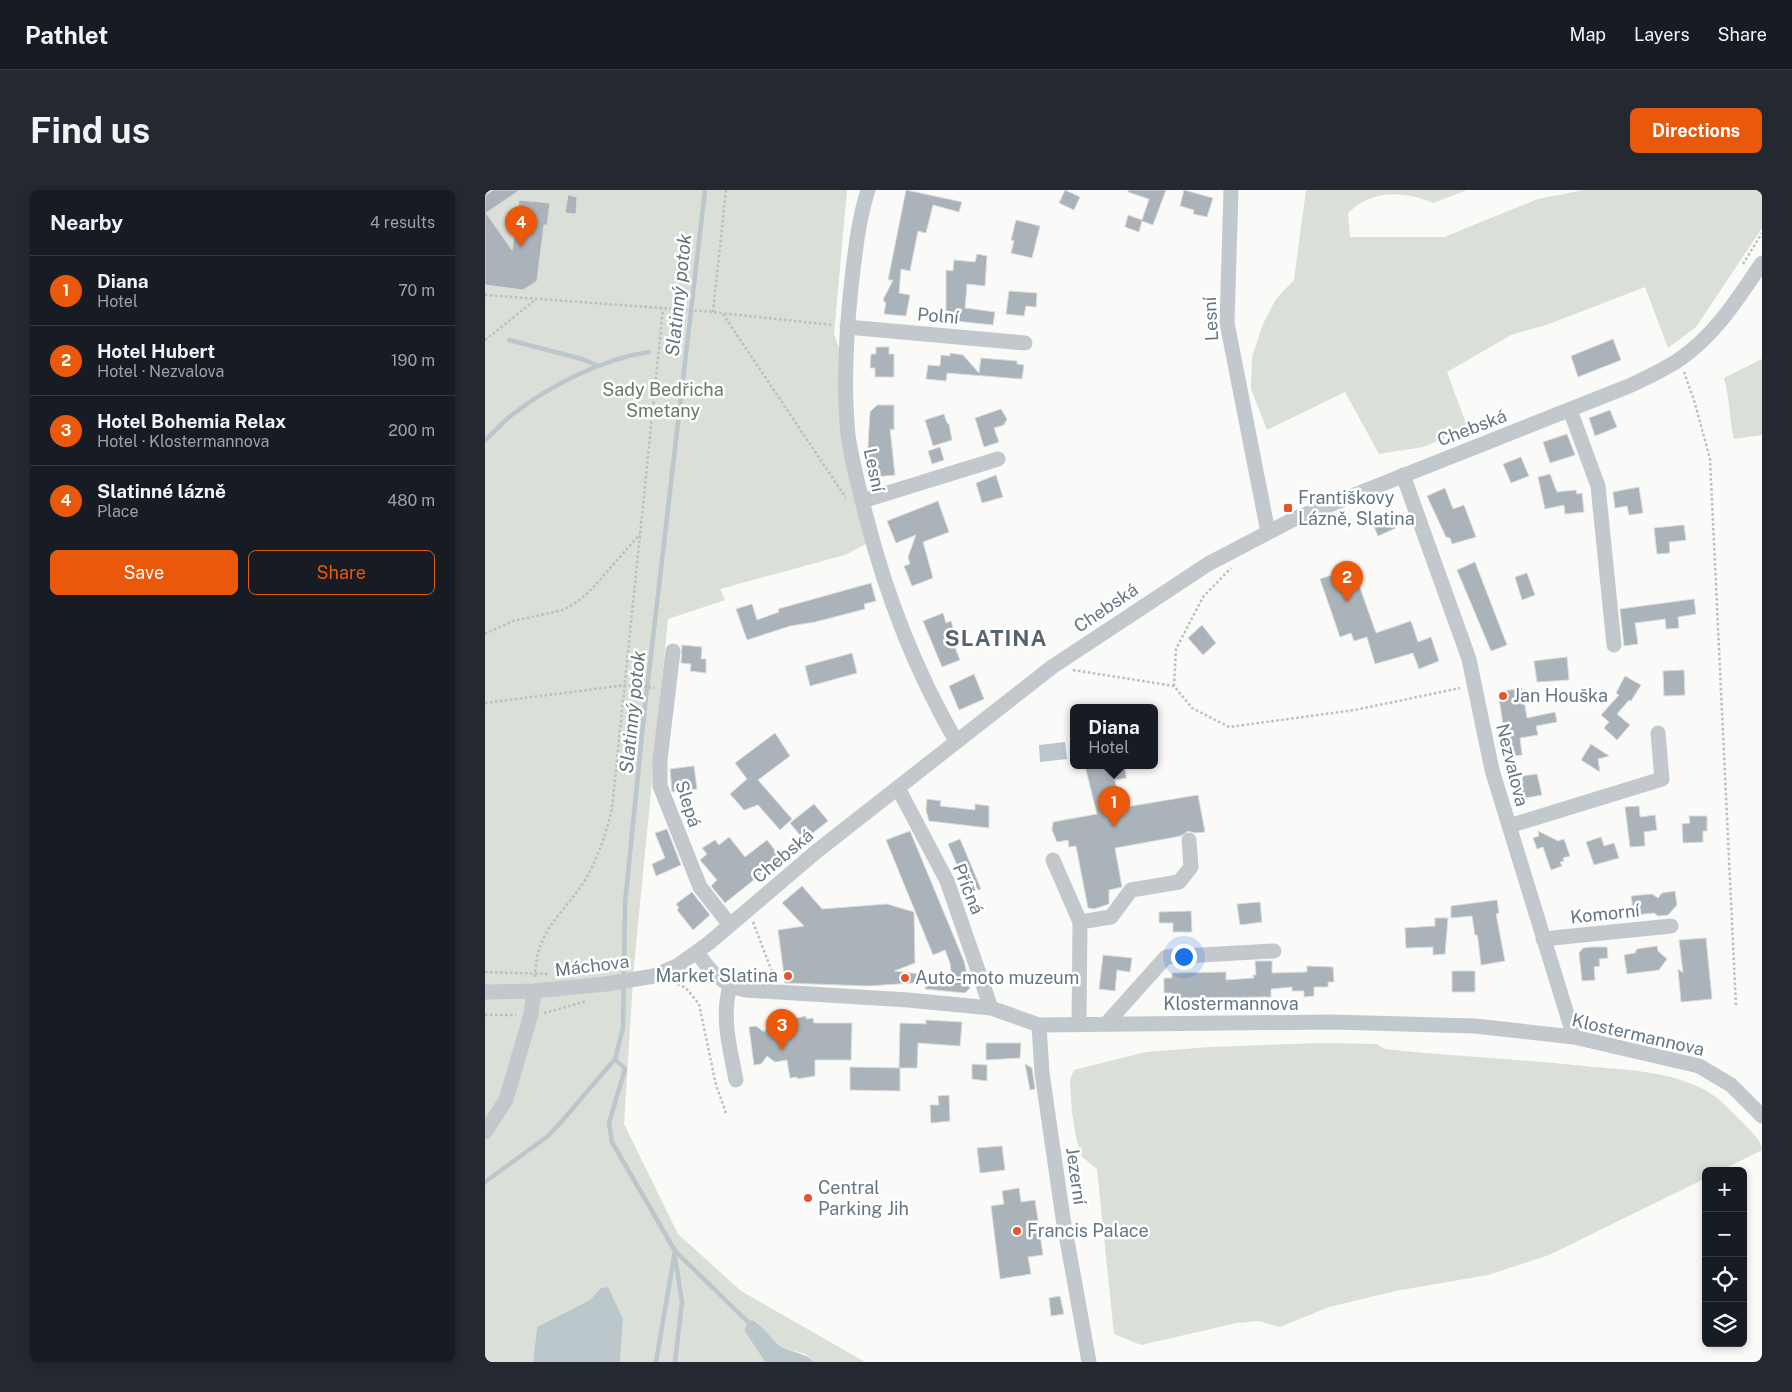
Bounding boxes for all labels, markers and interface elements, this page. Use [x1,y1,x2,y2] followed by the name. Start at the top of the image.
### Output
[25,21,108,49] text: Pathlet
[1570,24,1606,45] text: Map
[1634,24,1690,45] text: Layers
[1718,24,1767,45] text: Share
[1630,108,1762,153] button: Directions
[30,110,150,151] text: Find us
[505,206,537,247] pin: 4
[50,210,123,235] text: Nearby
[370,213,435,232] text: 4 results
[661,232,695,357] water label: Slatinný potok
[97,270,148,292] text: Diana
[63,281,69,300] text: 1
[398,281,435,300] text: 70 m
[97,292,138,311] text: Hotel
[1199,296,1222,342] street label: Lesní
[916,303,960,328] street label: Polní
[97,340,215,362] text: Hotel Hubert
[61,351,71,370] text: 2
[391,351,435,370] text: 190 m
[97,362,224,381] text: Hotel · Nezvalova
[602,379,724,421] park label: Sady Bedřicha Smetany
[1434,405,1509,450] street label: Chebská
[97,410,286,432] text: Hotel Bohemia Relax
[61,421,71,440] text: 3
[388,421,435,440] text: 200 m
[97,432,269,451] text: Hotel · Klostermannova
[860,446,889,494] street label: Lesní
[97,480,226,502] text: Slatinné lázně
[1298,487,1415,529] place label: Františkovy Lázně, Slatina
[61,491,71,510] text: 4
[387,491,435,510] text: 480 m
[97,502,139,521] text: Place
[1282,502,1294,514] marker: Františkovy Lázně, Slatina
[50,550,238,595] button: Save
[248,550,435,595] button: Share
[1331,561,1363,602] pin: 2
[1070,579,1142,637] street label: Chebská
[945,625,1047,651] district label: SLATINA
[615,649,649,774] water label: Slatinný potok
[1513,685,1608,706] place label: Jan Houška
[1497,690,1509,702] marker: Jan Houška
[1070,704,1158,769] popup
[1088,716,1140,738] text: Diana
[1492,721,1533,808] street label: Nezvalova
[1088,738,1129,757] text: Hotel
[671,778,706,830] street label: Slepá
[1098,786,1130,827] pin: 1
[748,824,817,887] street label: Chebská
[949,860,988,917] street label: Příčná
[1569,899,1641,928] street label: Komorní
[1171,944,1197,970] your location
[554,951,630,980] street label: Máchova
[655,965,778,986] place label: Market Slatina
[915,967,1079,988] place label: Auto-moto muzeum
[782,970,794,982] marker: Market Slatina
[899,972,911,984] marker: Auto-moto muzeum
[1163,993,1299,1014] street label: Klostermannova
[766,1009,798,1050] pin: 3
[1570,1009,1706,1060] street label: Klostermannova
[1062,1146,1091,1207] street label: Jezerní
[1702,1167,1747,1347] map controls
[1702,1167,1747,1212] button: +
[818,1177,909,1219] place label: Central Parking Jih
[802,1192,814,1204] marker: Central Parking Jih
[1702,1212,1747,1257] button: −
[1027,1220,1149,1241] place label: Francis Palace
[1011,1225,1023,1237] marker: Francis Palace
[1702,1257,1747,1302] button: locate
[1702,1302,1747,1347] button: layers

